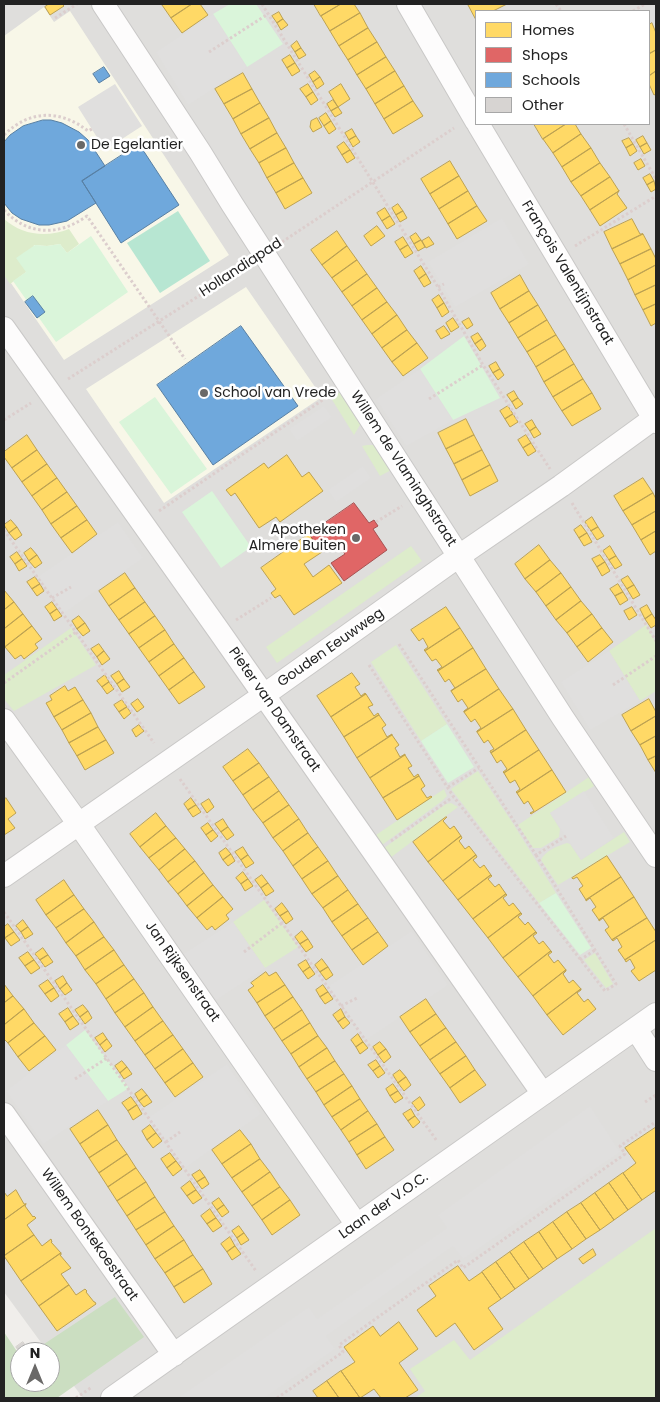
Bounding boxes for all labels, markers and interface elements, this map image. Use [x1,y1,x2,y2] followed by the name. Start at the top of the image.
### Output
[475,10,650,125] legend
[522,19,575,40] text: Homes
[522,44,568,65] text: Shops
[522,69,580,90] text: Schools
[522,94,564,115] text: Other
[91,137,183,153] place label: De Egelantier
[75,139,87,151] marker: De Egelantier
[517,198,617,348] street label: François Valentijnstraat
[197,235,285,301] street label: Hollandiapad
[214,385,336,401] place label: School van Vrede
[198,387,210,399] marker: School van Vrede
[346,388,460,550] street label: Willem de Vlaminghstraat
[249,522,346,554] place label: Apotheken Almere Buiten
[350,532,362,544] marker: Apotheken Almere Buiten
[275,605,387,691] street label: Gouden Eeuwweg
[225,644,323,776] street label: Pieter van Damstraat
[141,919,223,1025] street label: Jan Rijksenstraat
[37,1166,141,1304] street label: Willem Bontekoestraat
[336,1169,432,1243] street label: Laan der V.O.C.
[10,1342,60,1392] north arrow
[30,1343,40,1363] text: N

